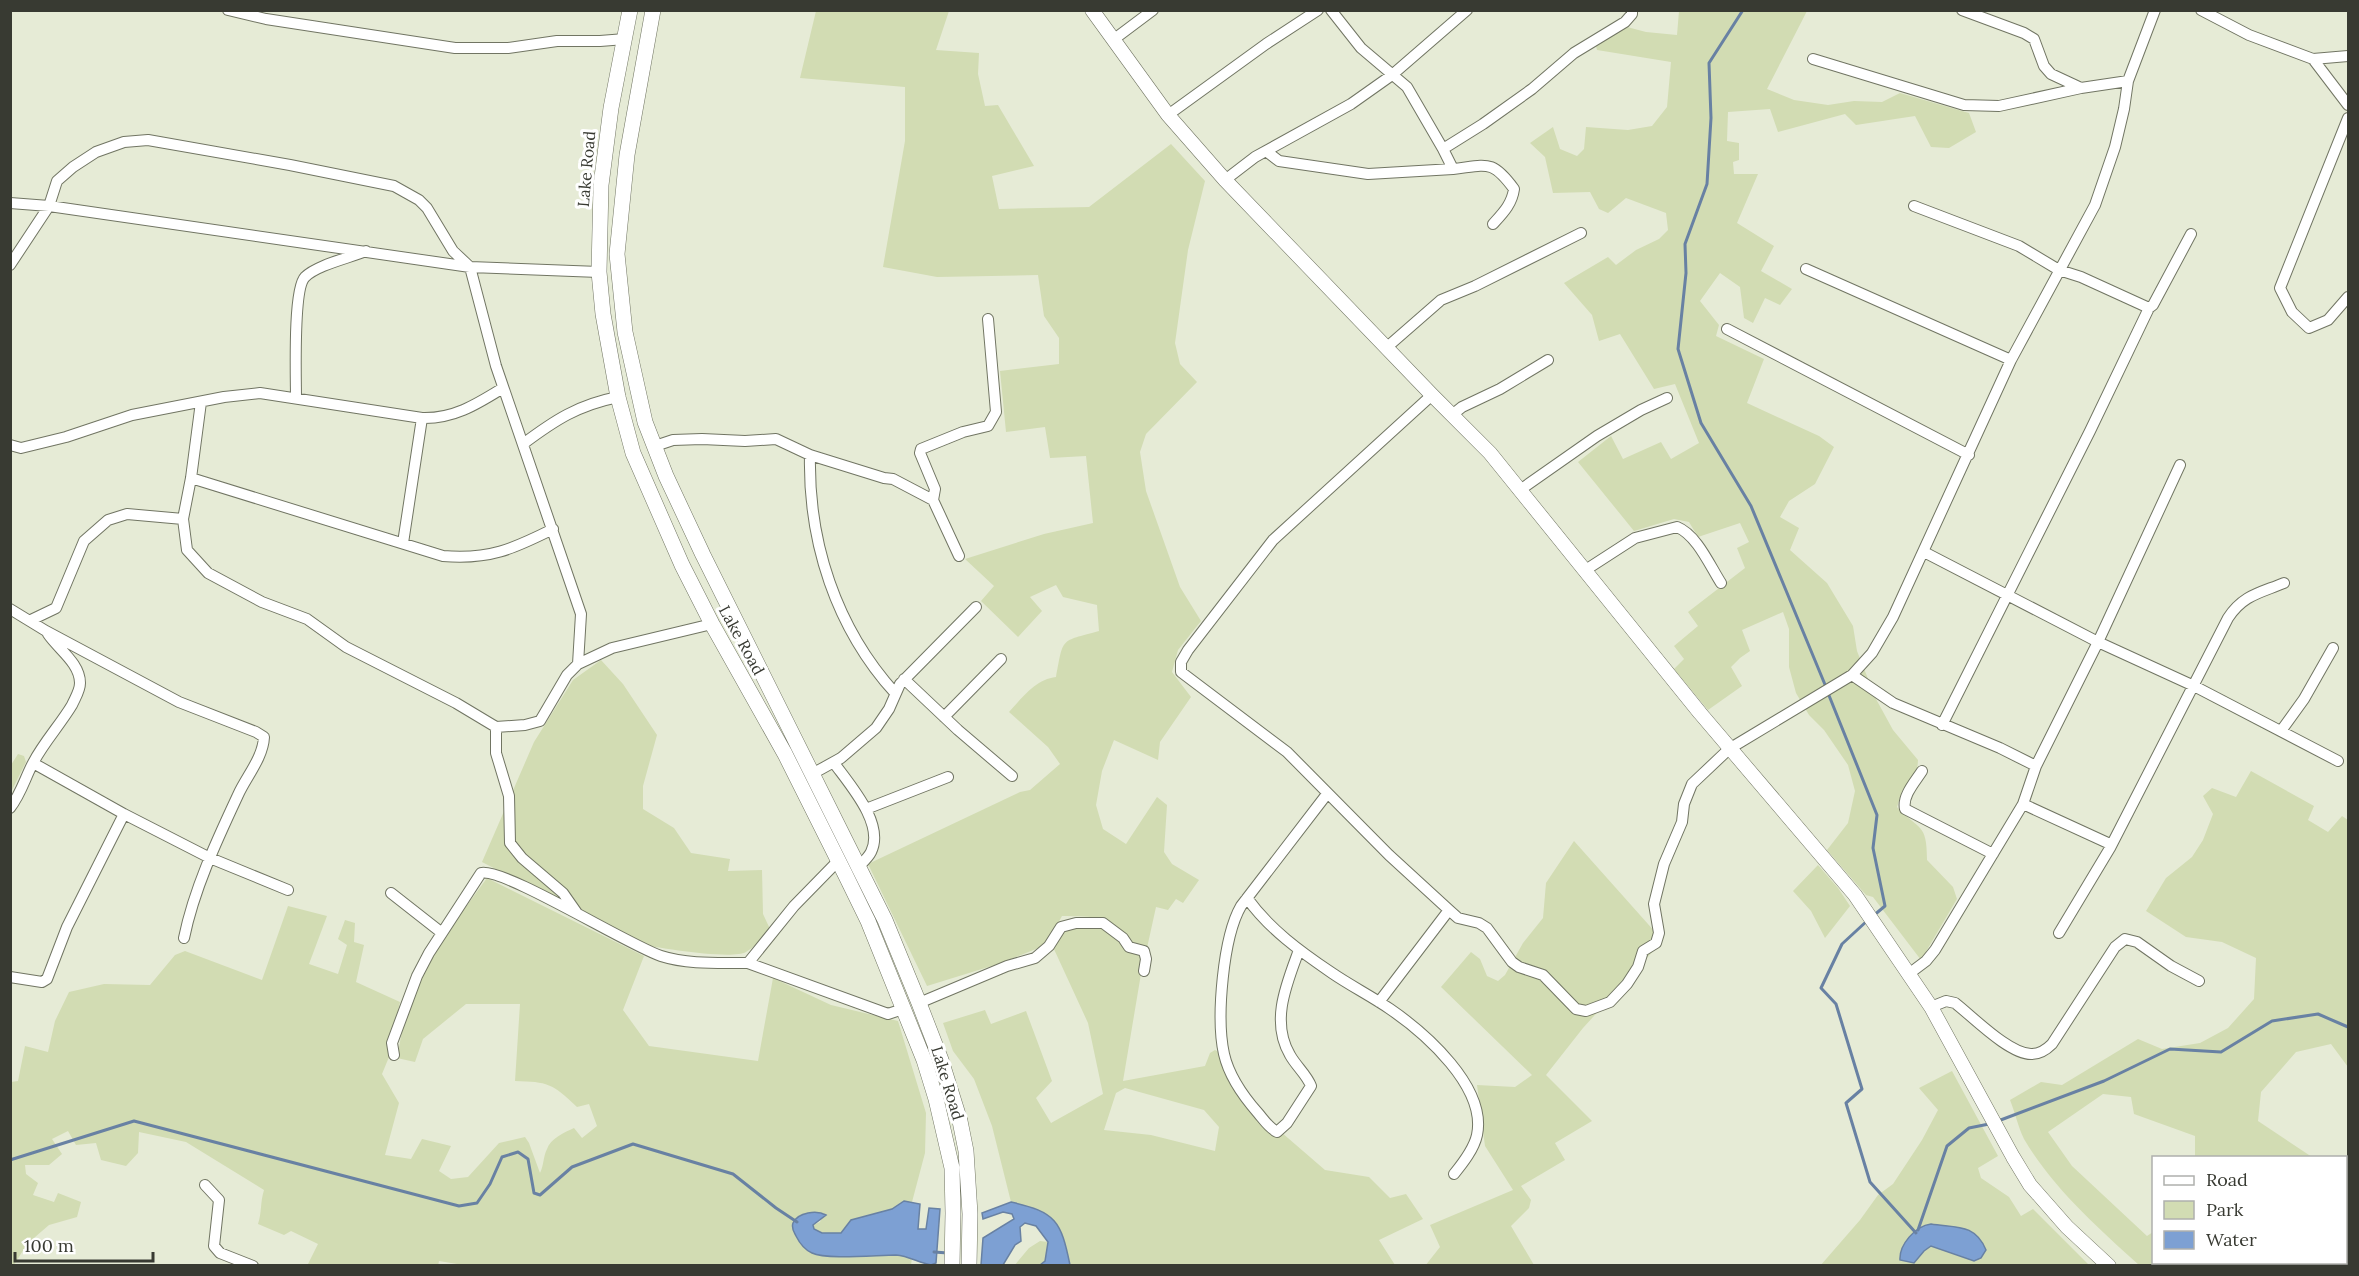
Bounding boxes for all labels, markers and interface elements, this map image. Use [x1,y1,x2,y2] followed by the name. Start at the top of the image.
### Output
[573,130,599,208] street label: Lake Road
[715,602,769,679] street label: Lake Road
[927,1044,969,1123] street label: Lake Road
[2152,1156,2347,1264] legend
[2206,1168,2248,1191] text: Road
[2206,1198,2244,1221] text: Park
[15,1225,153,1263] scale bar
[2206,1228,2257,1251] text: Water
[24,1234,74,1257] text: 100 m

